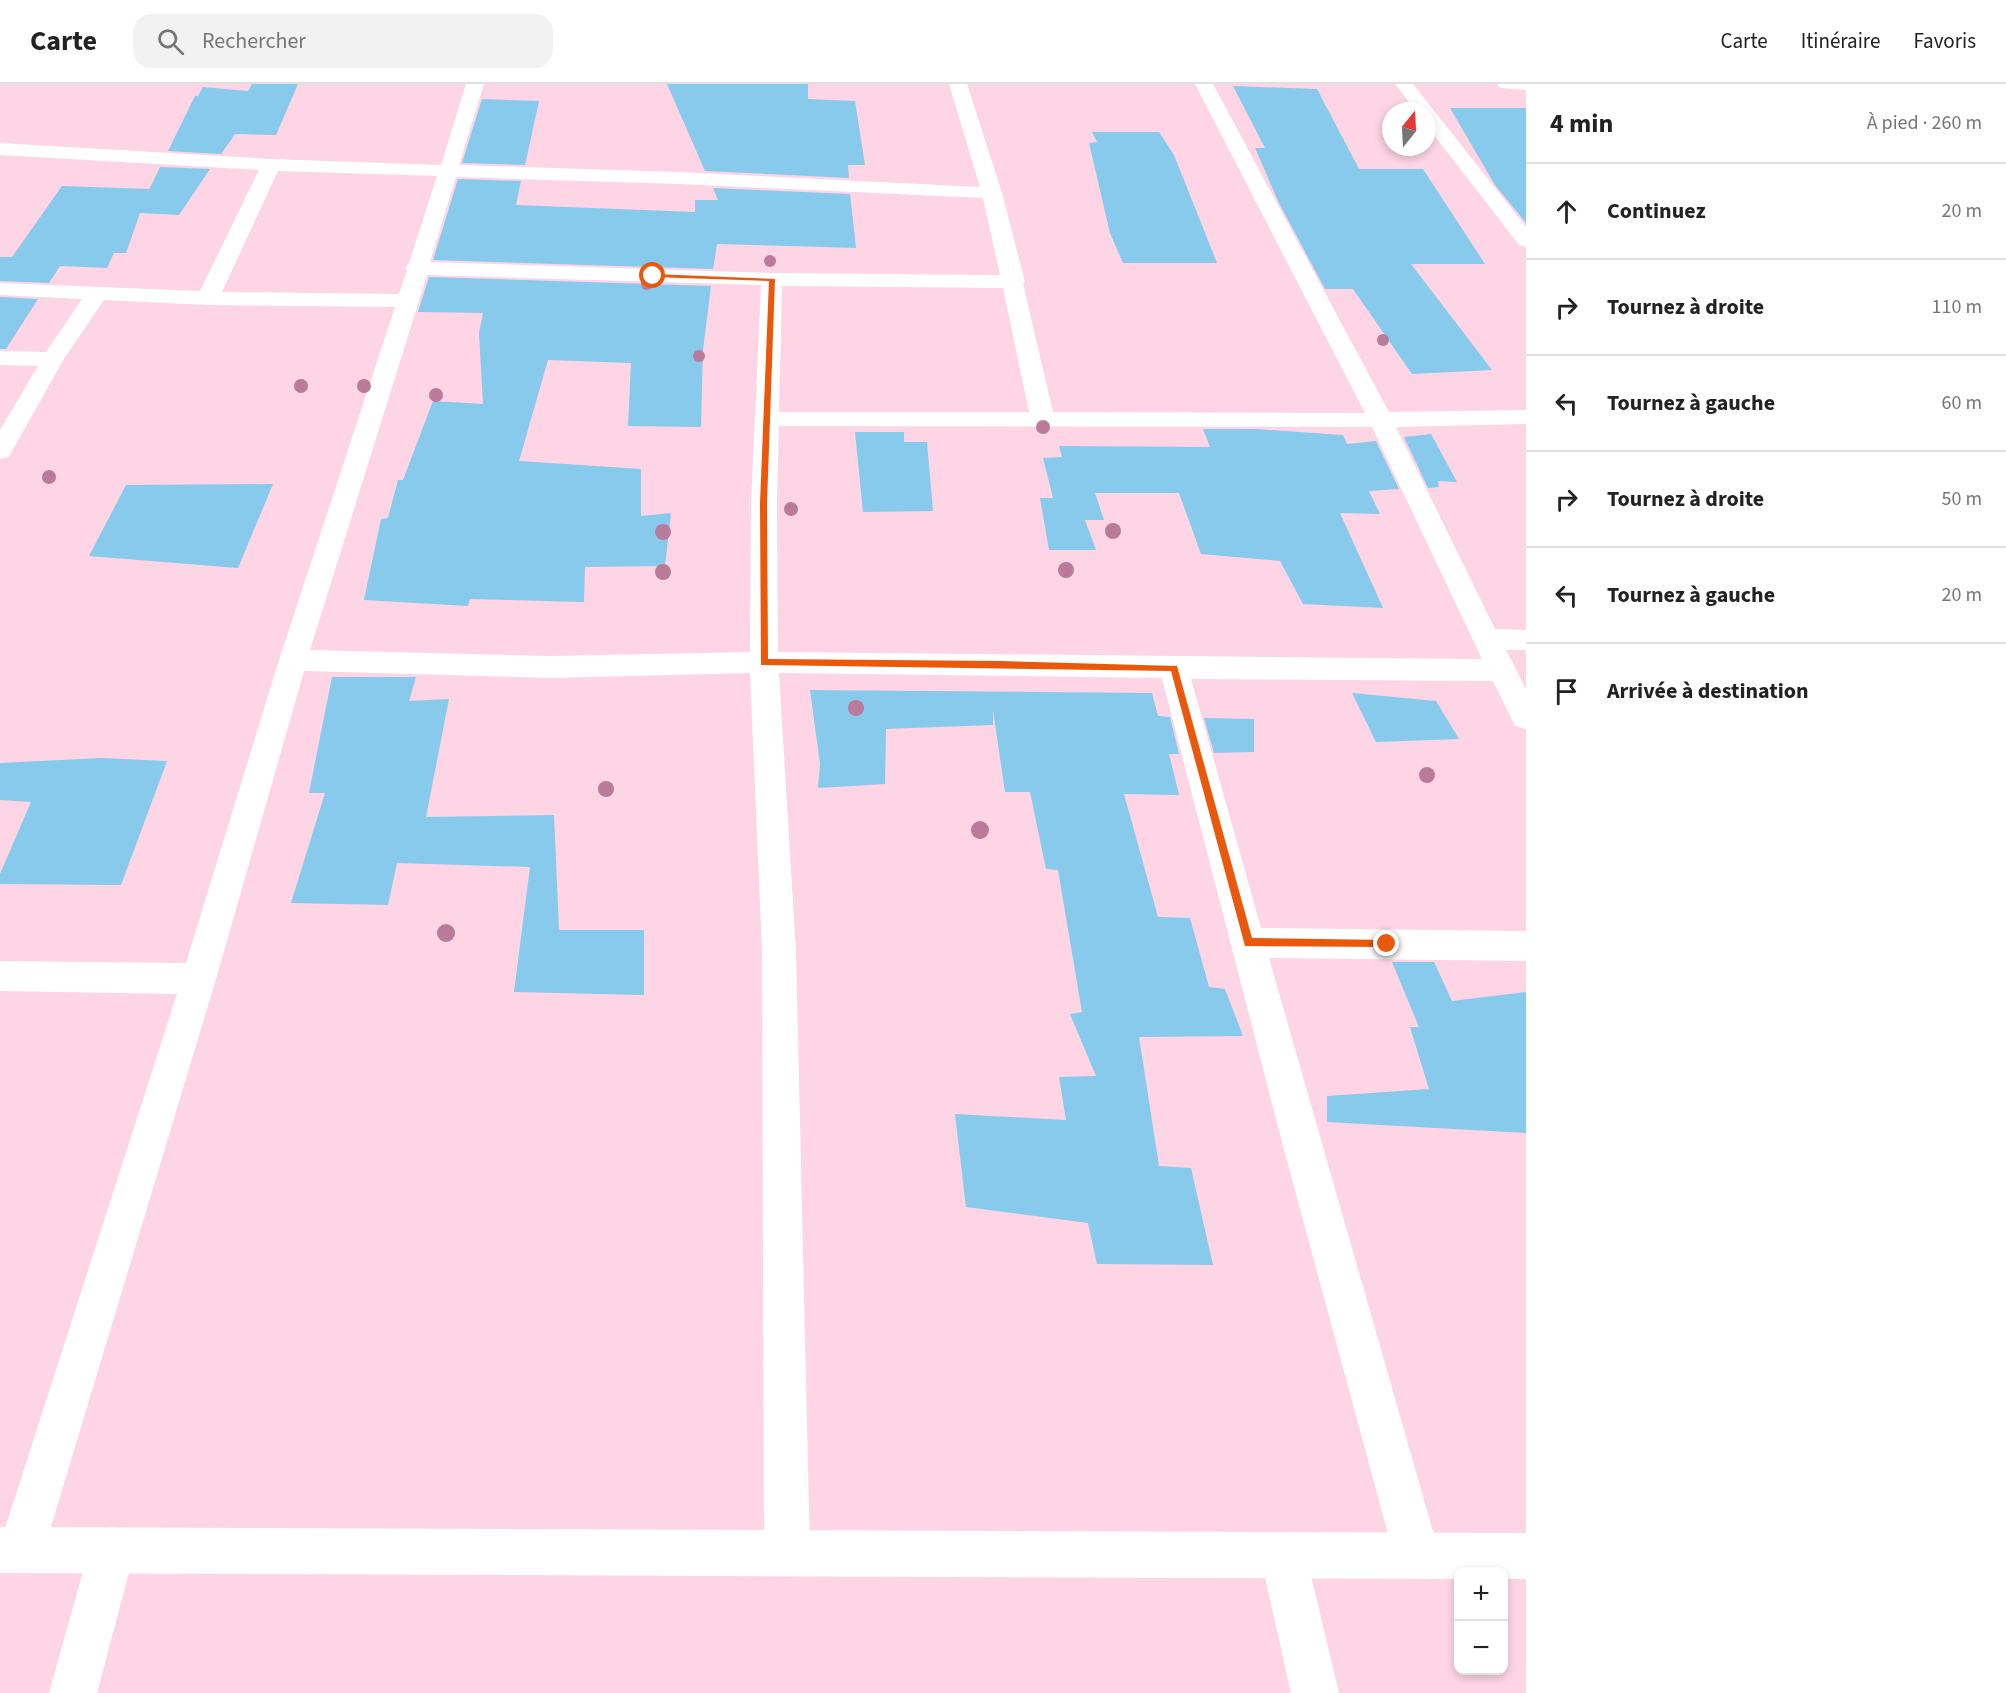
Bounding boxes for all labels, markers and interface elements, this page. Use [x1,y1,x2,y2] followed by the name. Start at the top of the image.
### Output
[133,14,553,68] search box
[30,21,97,61] text: Carte
[154,25,187,58] icon: search
[202,25,306,57] text: Rechercher
[1721,26,1768,56] text: Carte
[1801,26,1880,56] text: Itinéraire
[1913,26,1976,56] text: Favoris
[1382,102,1436,156] north arrow
[1550,105,1613,142] text: 4 min
[1867,109,1982,137] text: À pied · 260 m
[1550,195,1583,228] icon: ahead
[1607,195,1706,227] text: Continuez
[1942,197,1982,225] text: 20 m
[639,262,665,288] route start
[1550,291,1583,324] icon: right
[1607,291,1764,323] text: Tournez à droite
[1932,293,1982,321] text: 110 m
[1550,387,1583,420] icon: left
[1607,387,1775,419] text: Tournez à gauche
[1942,389,1982,417] text: 60 m
[1550,483,1583,516] icon: right
[1607,483,1764,515] text: Tournez à droite
[1942,485,1982,513] text: 50 m
[1550,579,1583,612] icon: left
[1607,579,1775,611] text: Tournez à gauche
[1942,581,1982,609] text: 20 m
[1550,675,1583,708] icon: arrive
[1607,675,1809,707] text: Arrivée à destination
[1373,930,1399,956] route end
[1454,1567,1508,1675] map controls
[1454,1567,1508,1621] button: +
[1454,1621,1508,1675] button: −

